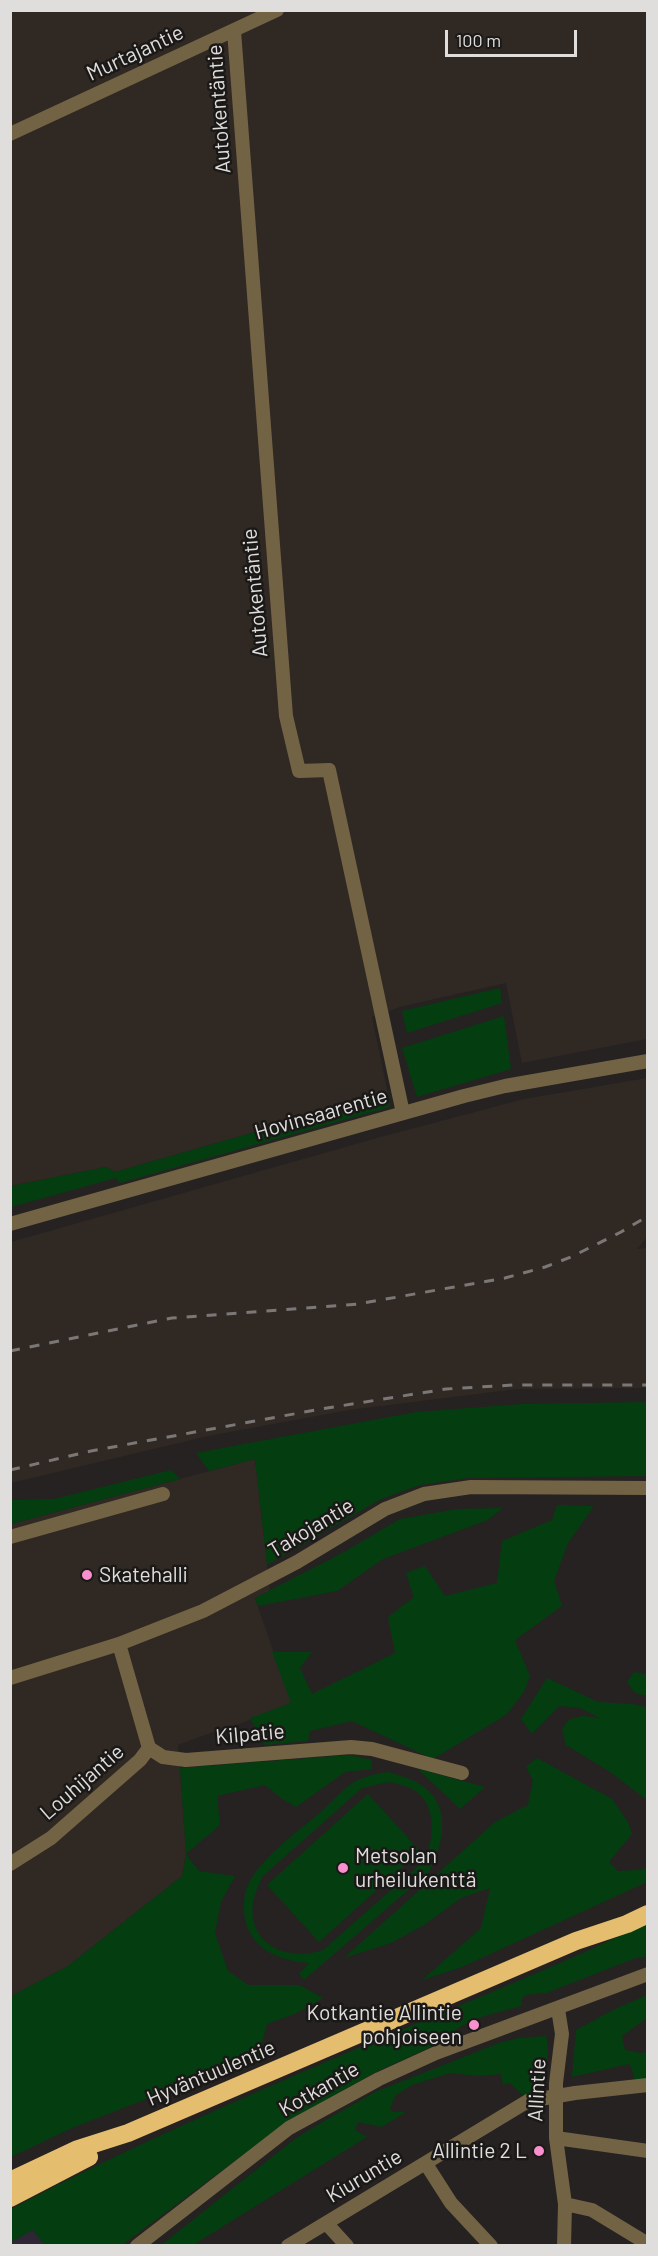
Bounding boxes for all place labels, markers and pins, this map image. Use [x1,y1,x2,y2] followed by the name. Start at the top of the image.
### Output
[99,1562,188,1588] place label: Skatehalli
[80,1568,94,1582] marker: Skatehalli
[355,1843,476,1893] place label: Metsolan urheilukenttä
[336,1861,350,1875] marker: Metsolan urheilukenttä
[306,2000,462,2050] place label: Kotkantie Allintie pohjoiseen
[467,2018,481,2032] marker: Kotkantie Allintie pohjoiseen
[432,2138,527,2164] place label: Allintie 2 L
[532,2144,546,2158] marker: Allintie 2 L

